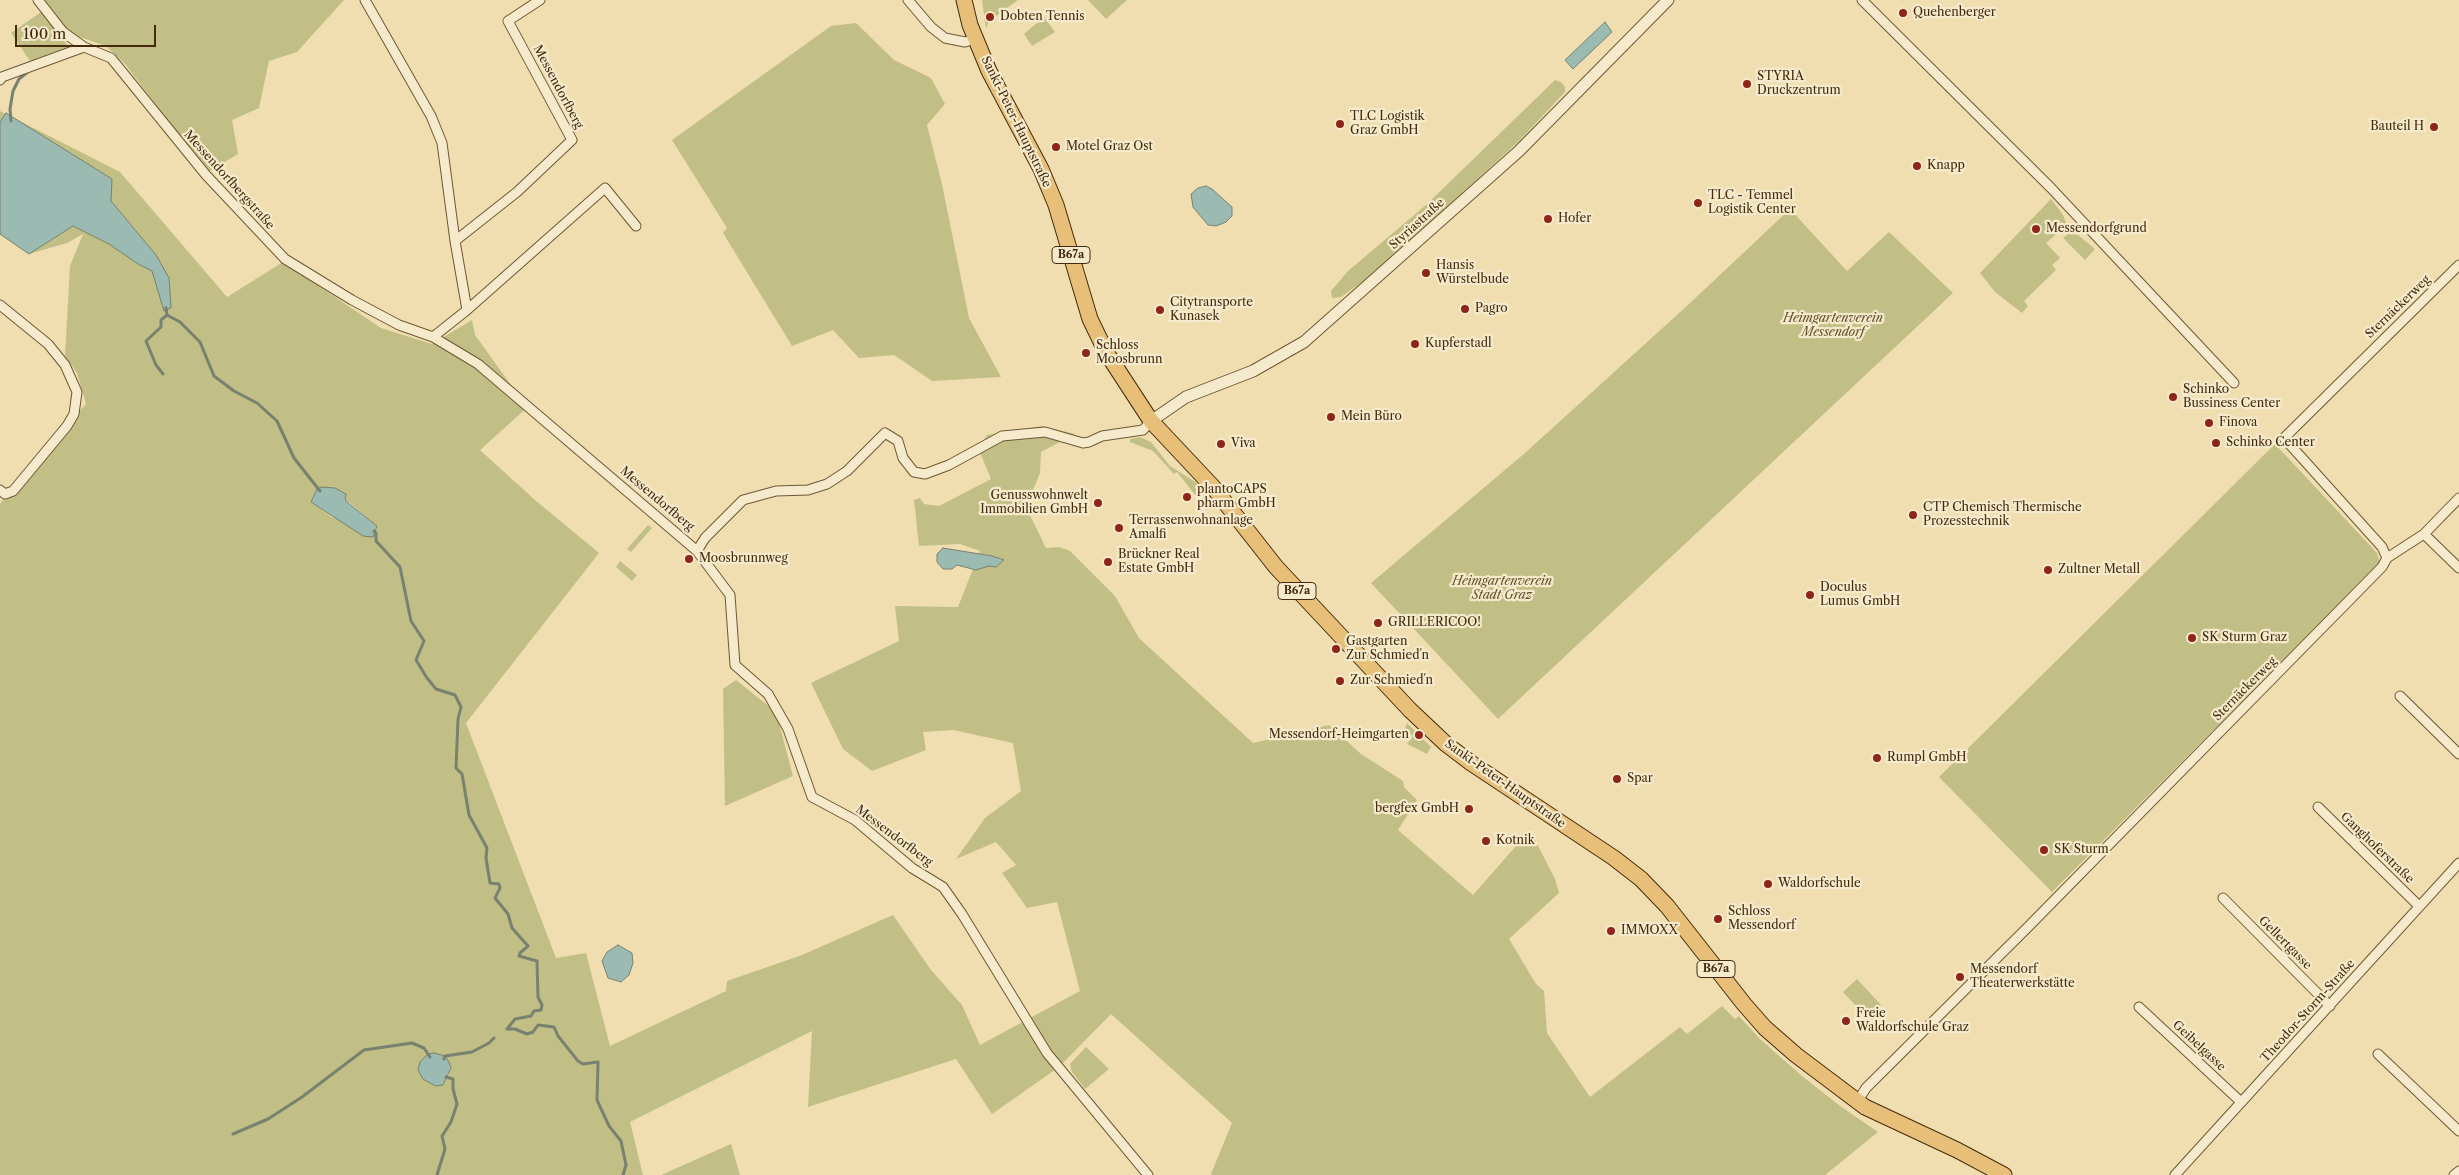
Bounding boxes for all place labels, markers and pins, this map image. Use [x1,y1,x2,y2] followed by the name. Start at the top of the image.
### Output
[1913,6,1996,20] place label: Quehenberger
[1897,7,1909,19] marker: Quehenberger
[1000,10,1084,24] place label: Dobten Tennis
[984,11,996,23] marker: Dobten Tennis
[1757,70,1841,98] place label: STYRIA Druckzentrum
[1741,78,1753,90] marker: STYRIA Druckzentrum
[1350,110,1424,138] place label: TLC Logistik Graz GmbH
[1334,118,1346,130] marker: TLC Logistik Graz GmbH
[2370,120,2424,134] place label: Bauteil H
[2428,121,2440,133] marker: Bauteil H
[1066,140,1153,154] place label: Motel Graz Ost
[1050,141,1062,153] marker: Motel Graz Ost
[1927,159,1965,173] place label: Knapp
[1911,160,1923,172] marker: Knapp
[1708,189,1796,217] place label: TLC - Temmel Logistik Center
[1692,197,1704,209] marker: TLC - Temmel Logistik Center
[1558,212,1591,226] place label: Hofer
[1542,213,1554,225] marker: Hofer
[2046,222,2147,236] place label: Messendorfgrund
[2030,223,2042,235] marker: Messendorfgrund
[1436,259,1509,287] place label: Hansis Würstelbude
[1420,267,1432,279] marker: Hansis Würstelbude
[1170,296,1253,324] place label: Citytransporte Kunasek
[1475,302,1508,316] place label: Pagro
[1459,303,1471,315] marker: Pagro
[1154,304,1166,316] marker: Citytransporte Kunasek
[1425,337,1492,351] place label: Kupferstadl
[1409,338,1421,350] marker: Kupferstadl
[1096,339,1162,367] place label: Schloss Moosbrunn
[1080,347,1092,359] marker: Schloss Moosbrunn
[2183,383,2280,411] place label: Schinko Bussiness Center
[2167,391,2179,403] marker: Schinko Bussiness Center
[1341,410,1402,424] place label: Mein Büro
[1325,411,1337,423] marker: Mein Büro
[2219,416,2257,430] place label: Finova
[2203,417,2215,429] marker: Finova
[2226,436,2315,450] place label: Schinko Center
[1231,437,1256,451] place label: Viva
[2210,437,2222,449] marker: Schinko Center
[1215,438,1227,450] marker: Viva
[1197,483,1276,511] place label: plantoCAPS pharm GmbH
[980,489,1088,517] place label: Genusswohnwelt Immobilien GmbH
[1181,491,1193,503] marker: plantoCAPS pharm GmbH
[1092,497,1104,509] marker: Genusswohnwelt Immobilien GmbH
[1923,501,2082,529] place label: CTP Chemisch Thermische Prozesstechnik
[1907,509,1919,521] marker: CTP Chemisch Thermische Prozesstechnik
[1129,514,1253,542] place label: Terrassenwohnanlage Amalfi
[1113,522,1125,534] marker: Terrassenwohnanlage Amalfi
[1118,548,1200,576] place label: Brückner Real Estate GmbH
[699,552,788,566] place label: Moosbrunnweg
[683,553,695,565] marker: Moosbrunnweg
[1102,556,1114,568] marker: Brückner Real Estate GmbH
[2058,563,2140,577] place label: Zultner Metall
[2042,564,2054,576] marker: Zultner Metall
[1820,581,1900,609] place label: Doculus Lumus GmbH
[1804,589,1816,601] marker: Doculus Lumus GmbH
[1388,616,1481,630] place label: GRILLERICOO!
[1372,617,1384,629] marker: GRILLERICOO!
[2202,631,2287,645] place label: SK Sturm Graz
[2186,632,2198,644] marker: SK Sturm Graz
[1346,635,1429,663] place label: Gastgarten Zur Schmied´n
[1330,643,1342,655] marker: Gastgarten Zur Schmied´n
[1350,674,1433,688] place label: Zur Schmied´n
[1334,675,1346,687] marker: Zur Schmied´n
[1269,728,1409,742] place label: Messendorf-Heimgarten
[1413,729,1425,741] marker: Messendorf-Heimgarten
[1887,751,1967,765] place label: Rumpl GmbH
[1871,752,1883,764] marker: Rumpl GmbH
[1627,772,1653,786] place label: Spar
[1611,773,1623,785] marker: Spar
[1375,802,1459,816] place label: bergfex GmbH
[1463,803,1475,815] marker: bergfex GmbH
[1496,834,1535,848] place label: Kotnik
[1480,835,1492,847] marker: Kotnik
[2054,843,2109,857] place label: SK Sturm
[2038,844,2050,856] marker: SK Sturm
[1778,877,1861,891] place label: Waldorfschule
[1762,878,1774,890] marker: Waldorfschule
[1728,905,1795,933] place label: Schloss Messendorf
[1712,913,1724,925] marker: Schloss Messendorf
[1621,924,1678,938] place label: IMMOXX
[1605,925,1617,937] marker: IMMOXX
[1970,963,2075,991] place label: Messendorf Theaterwerkstätte
[1954,971,1966,983] marker: Messendorf Theaterwerkstätte
[1856,1007,1969,1035] place label: Freie Waldorfschule Graz
[1840,1015,1852,1027] marker: Freie Waldorfschule Graz

